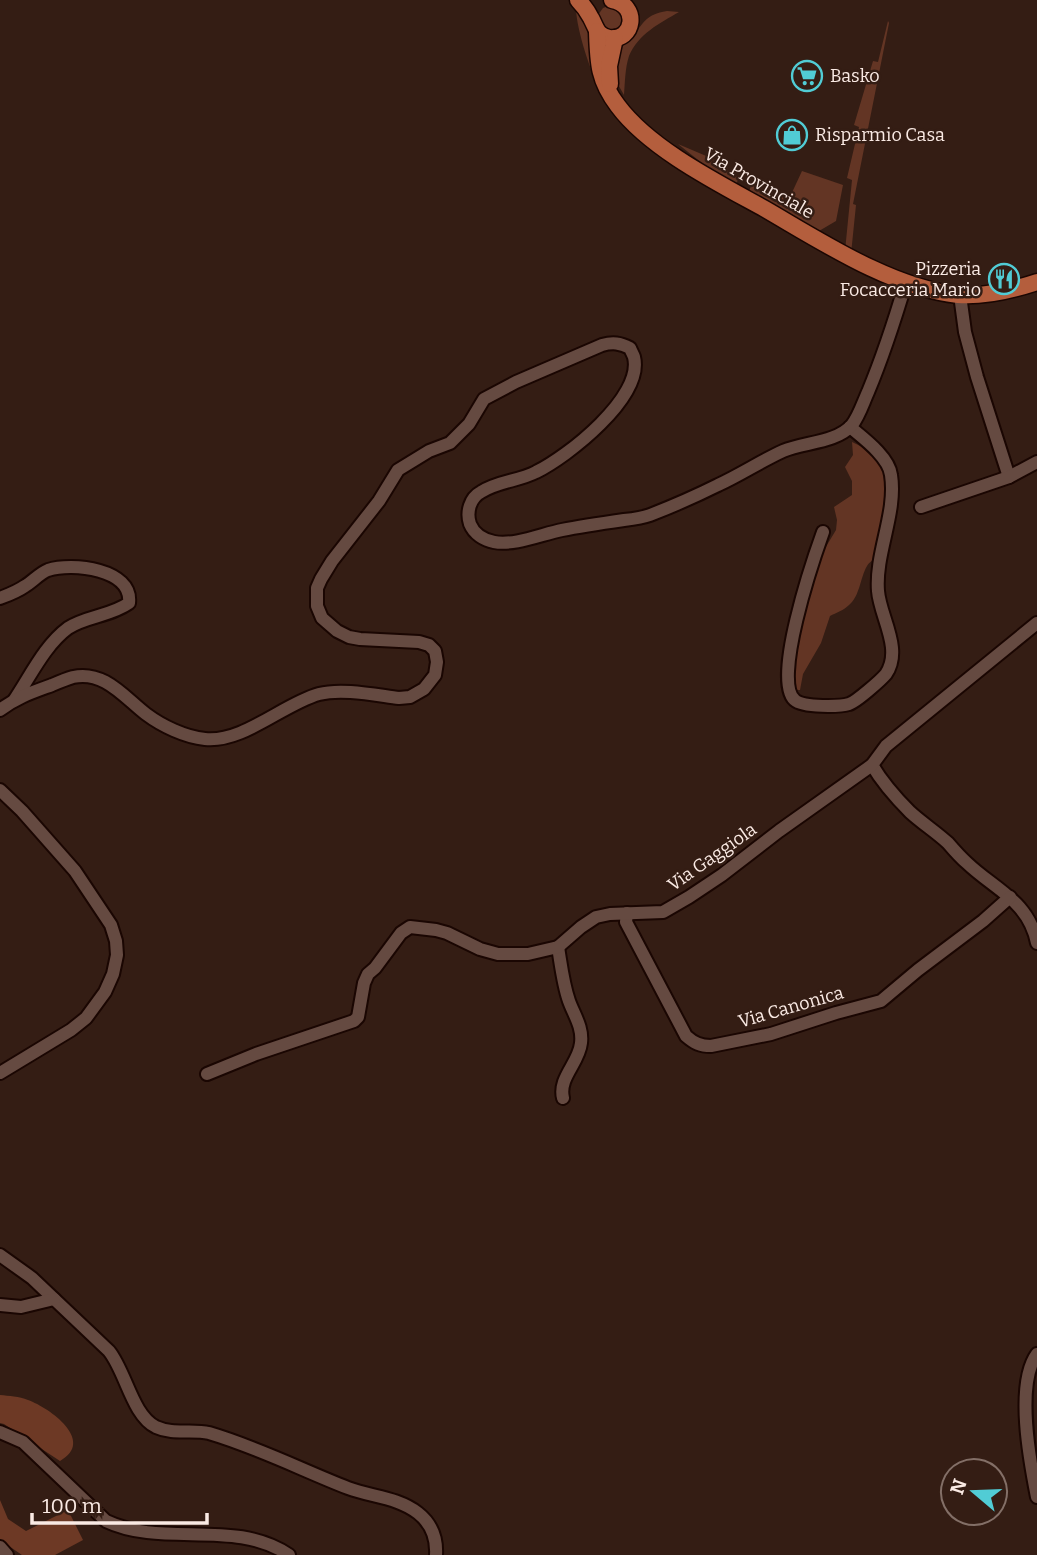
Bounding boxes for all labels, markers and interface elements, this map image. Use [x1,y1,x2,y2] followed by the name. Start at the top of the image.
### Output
[790,59,824,93] supermarket icon: Basko
[830,65,880,87] place label: Basko
[775,118,809,152] shop icon: Risparmio Casa
[815,124,945,146] place label: Risparmio Casa
[700,143,818,223] street label: Via Provinciale
[840,258,981,301] place label: Pizzeria Focacceria Mario
[987,262,1021,296] restaurant icon: Pizzeria Focacceria Mario
[663,818,761,896] street label: Via Gaggiola
[736,981,846,1033] street label: Via Canonica
[939,1457,1009,1527] north arrow
[945,1476,972,1497] text: N
[32,1482,206,1526] scale bar
[42,1493,102,1519] text: 100 m

